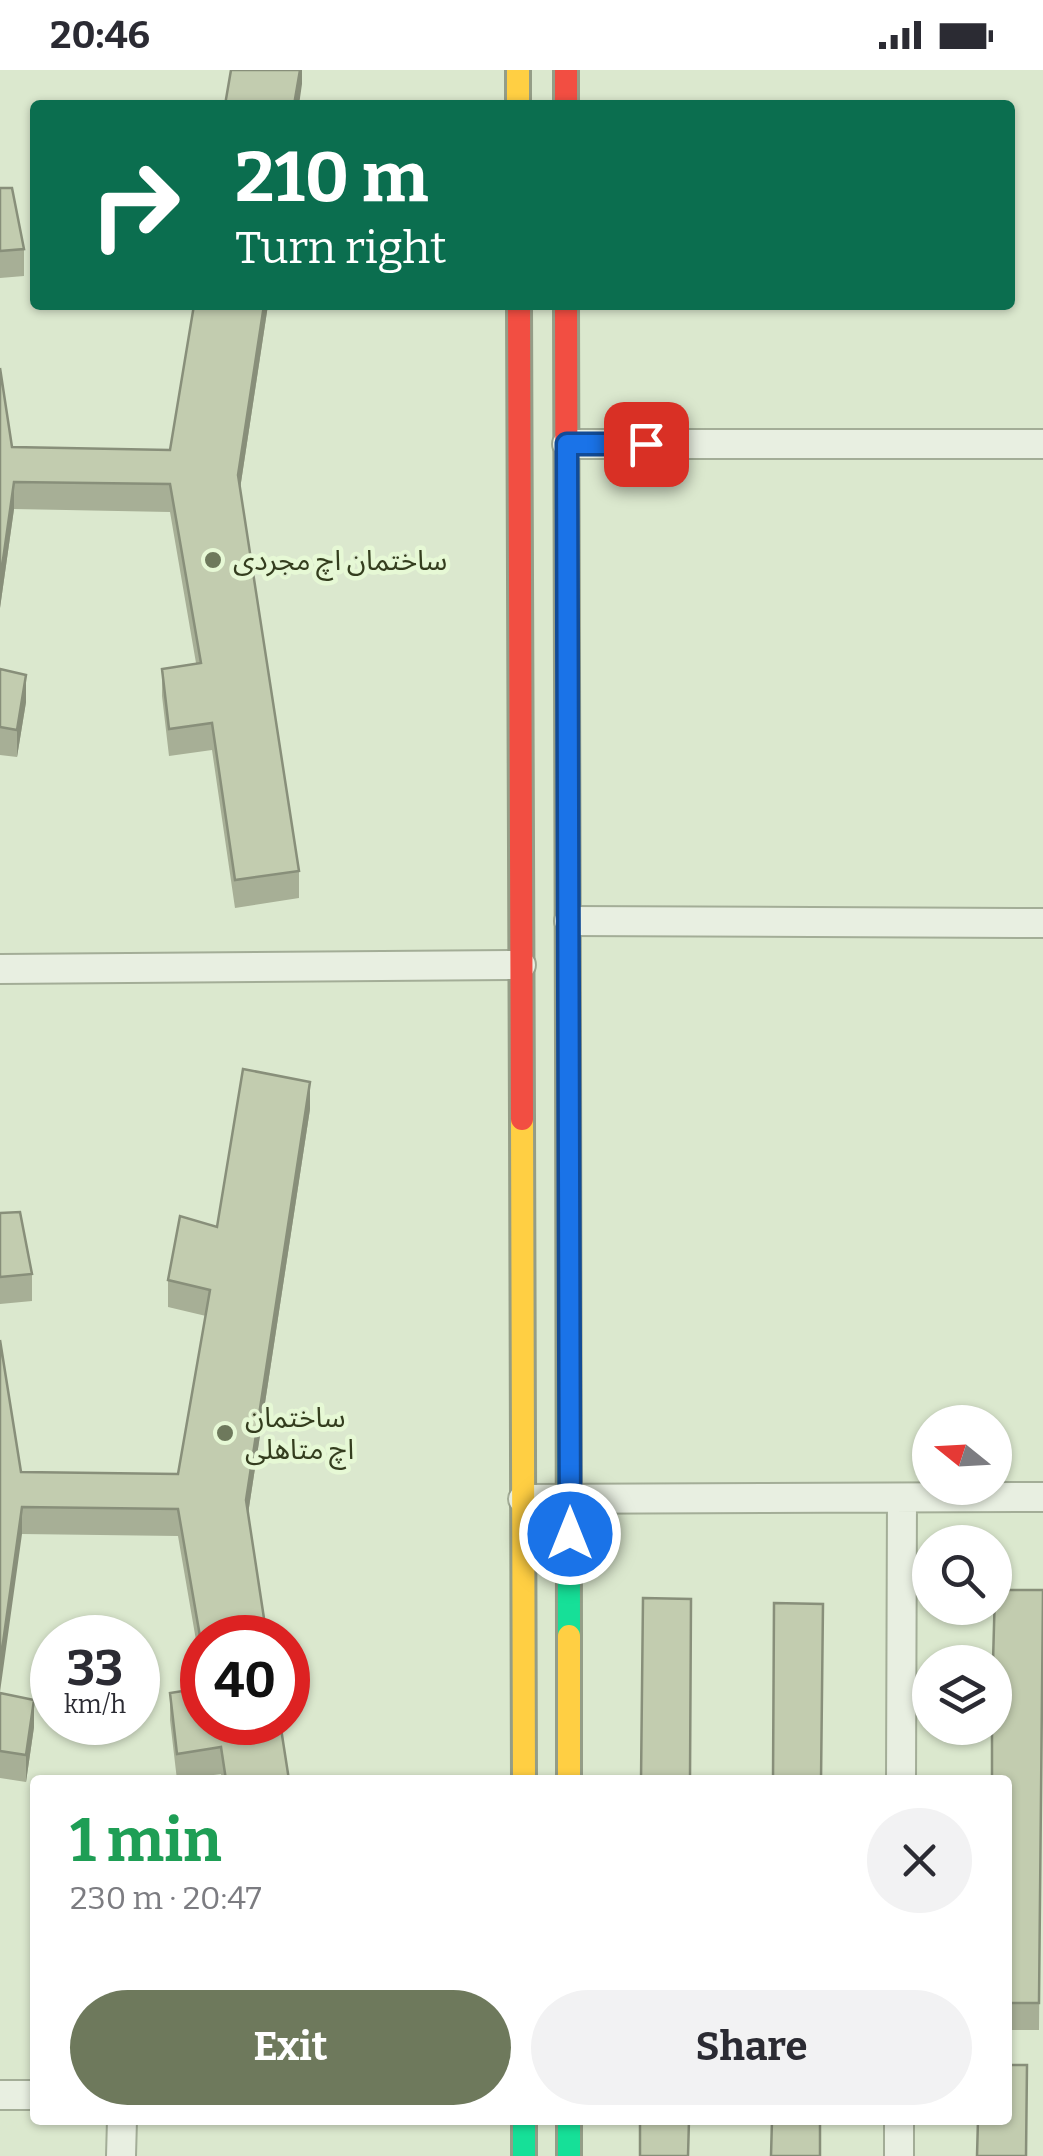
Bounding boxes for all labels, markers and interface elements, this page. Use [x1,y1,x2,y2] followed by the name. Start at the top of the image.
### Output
[50,12,150,58] text: 20:46
[235,136,428,220] text: 210 m
[70,140,200,270] icon: right
[235,221,447,275] text: Turn right
[604,402,689,487] pin
[619,417,674,472] icon: arrive
[233,544,447,581] place label: ساختمان اچ مجردی
[202,549,224,571] marker: ساختمان اچ مجردی
[245,1401,354,1470] place label: ساختمان اچ متاهلی
[912,1405,1012,1505] north arrow
[912,1405,1012,1745] map controls
[214,1422,236,1444] marker: ساختمان اچ متاهلی
[518,1482,622,1586] position arrow
[912,1525,1012,1625] button: search
[180,1615,310,1745] speed limit sign: 40
[67,1638,123,1698] text: 33
[912,1645,1012,1745] button: layers
[64,1690,126,1720] text: km/h
[70,1805,222,1877] text: 1 min
[867,1808,972,1913] button: close
[70,1879,262,1917] text: 230 m · 20:47
[70,1990,511,2105] button: Exit
[531,1990,972,2105] button: Share

